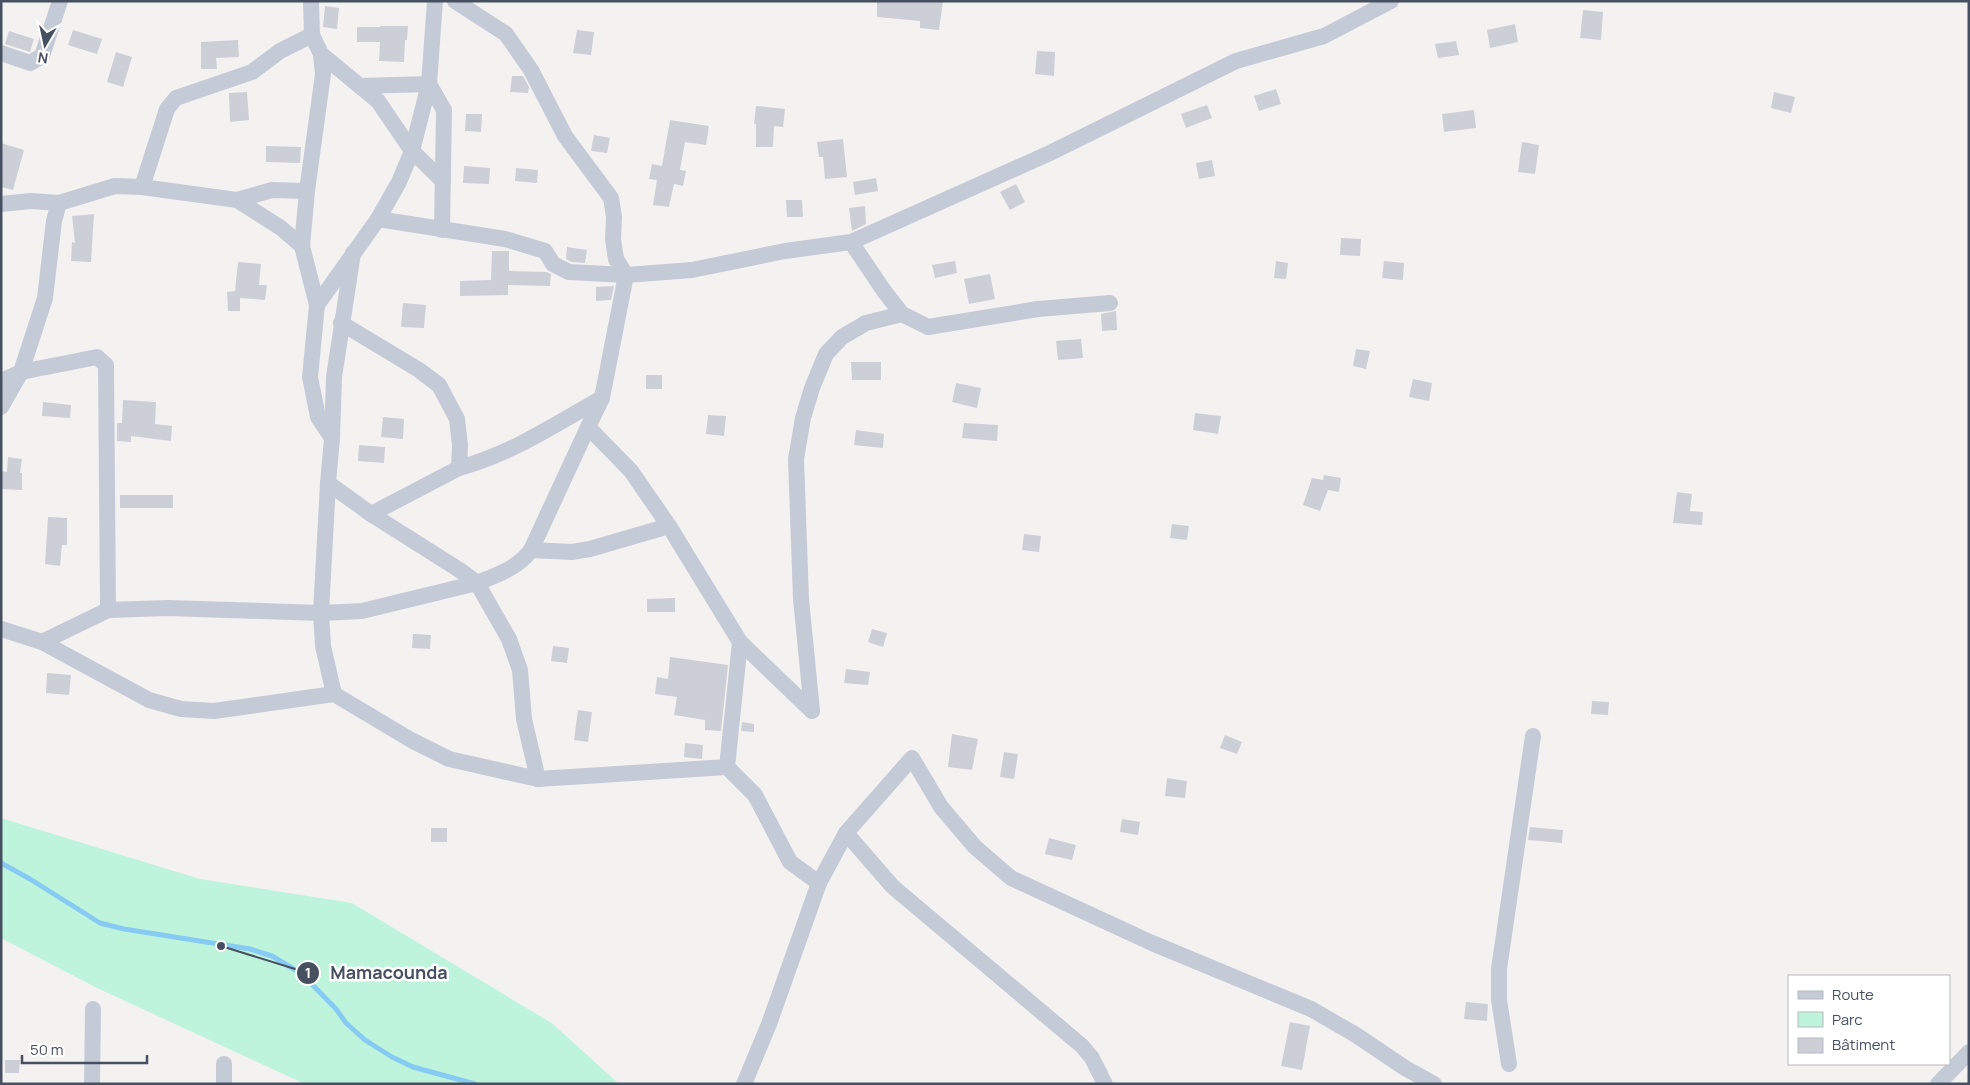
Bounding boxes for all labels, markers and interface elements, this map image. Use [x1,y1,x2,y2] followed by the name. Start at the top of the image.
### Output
[20,20,70,70] north arrow
[36,48,49,69] text: N
[295,957,458,990] callout: Mamacounda
[330,960,448,984] text: Mamacounda
[305,962,311,983] text: 1
[1788,975,1950,1065] legend
[1832,984,1874,1005] text: Route
[1832,1009,1863,1030] text: Parc
[22,1032,148,1064] scale bar
[1832,1034,1895,1055] text: Bâtiment
[30,1039,64,1060] text: 50 m

